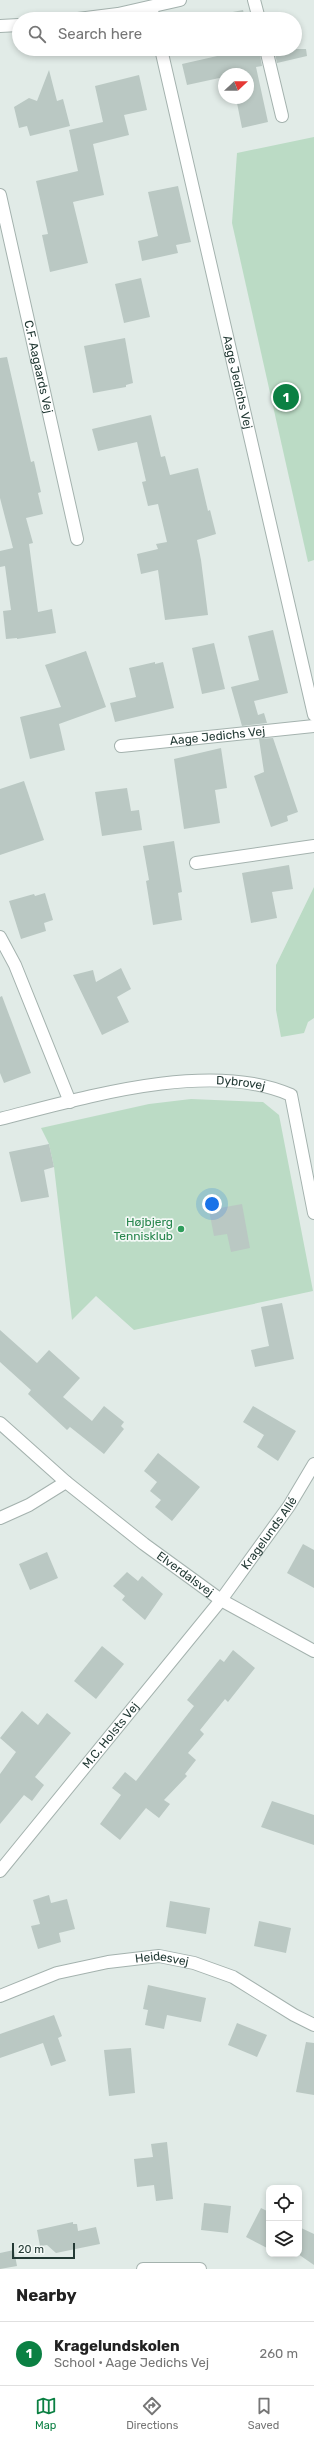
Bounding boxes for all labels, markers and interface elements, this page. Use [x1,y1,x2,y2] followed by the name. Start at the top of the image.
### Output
[12,12,302,56] search box
[26,23,48,45] icon: search
[58,25,142,43] text: Search here
[218,68,254,104] north arrow
[21,319,56,415] street label: C.F. Aagaards Vej
[220,334,255,430] street label: Aage Jedichs Vej
[273,382,299,412] pin: 1
[169,724,266,748] street label: Aage Jedichs Vej
[216,1073,267,1093] street label: Dybrovej
[202,1194,222,1214] your location
[113,1215,173,1243] place label: Højbjerg Tennisklub
[176,1224,186,1234] marker: Højbjerg Tennisklub
[238,1494,300,1572] street label: Kragelunds Allé
[154,1549,216,1599] street label: Elverdalsvej
[80,1700,142,1771] street label: M.C. Holsts Vej
[134,1949,190,1969] street label: Heidesvej
[266,2185,302,2257] map controls
[266,2185,302,2221] button: locate
[266,2221,302,2257] button: layers
[12,2241,75,2260] scale bar
[18,2243,44,2256] text: 20 m
[16,2285,77,2305] text: Nearby
[54,2337,180,2355] text: Kragelundskolen
[26,2346,32,2361] text: 1
[260,2346,298,2361] text: 260 m
[54,2355,209,2370] text: School · Aage Jedichs Vej
[35,2395,57,2432] tab: Map
[126,2395,178,2432] tab: Directions
[248,2395,279,2432] tab: Saved

